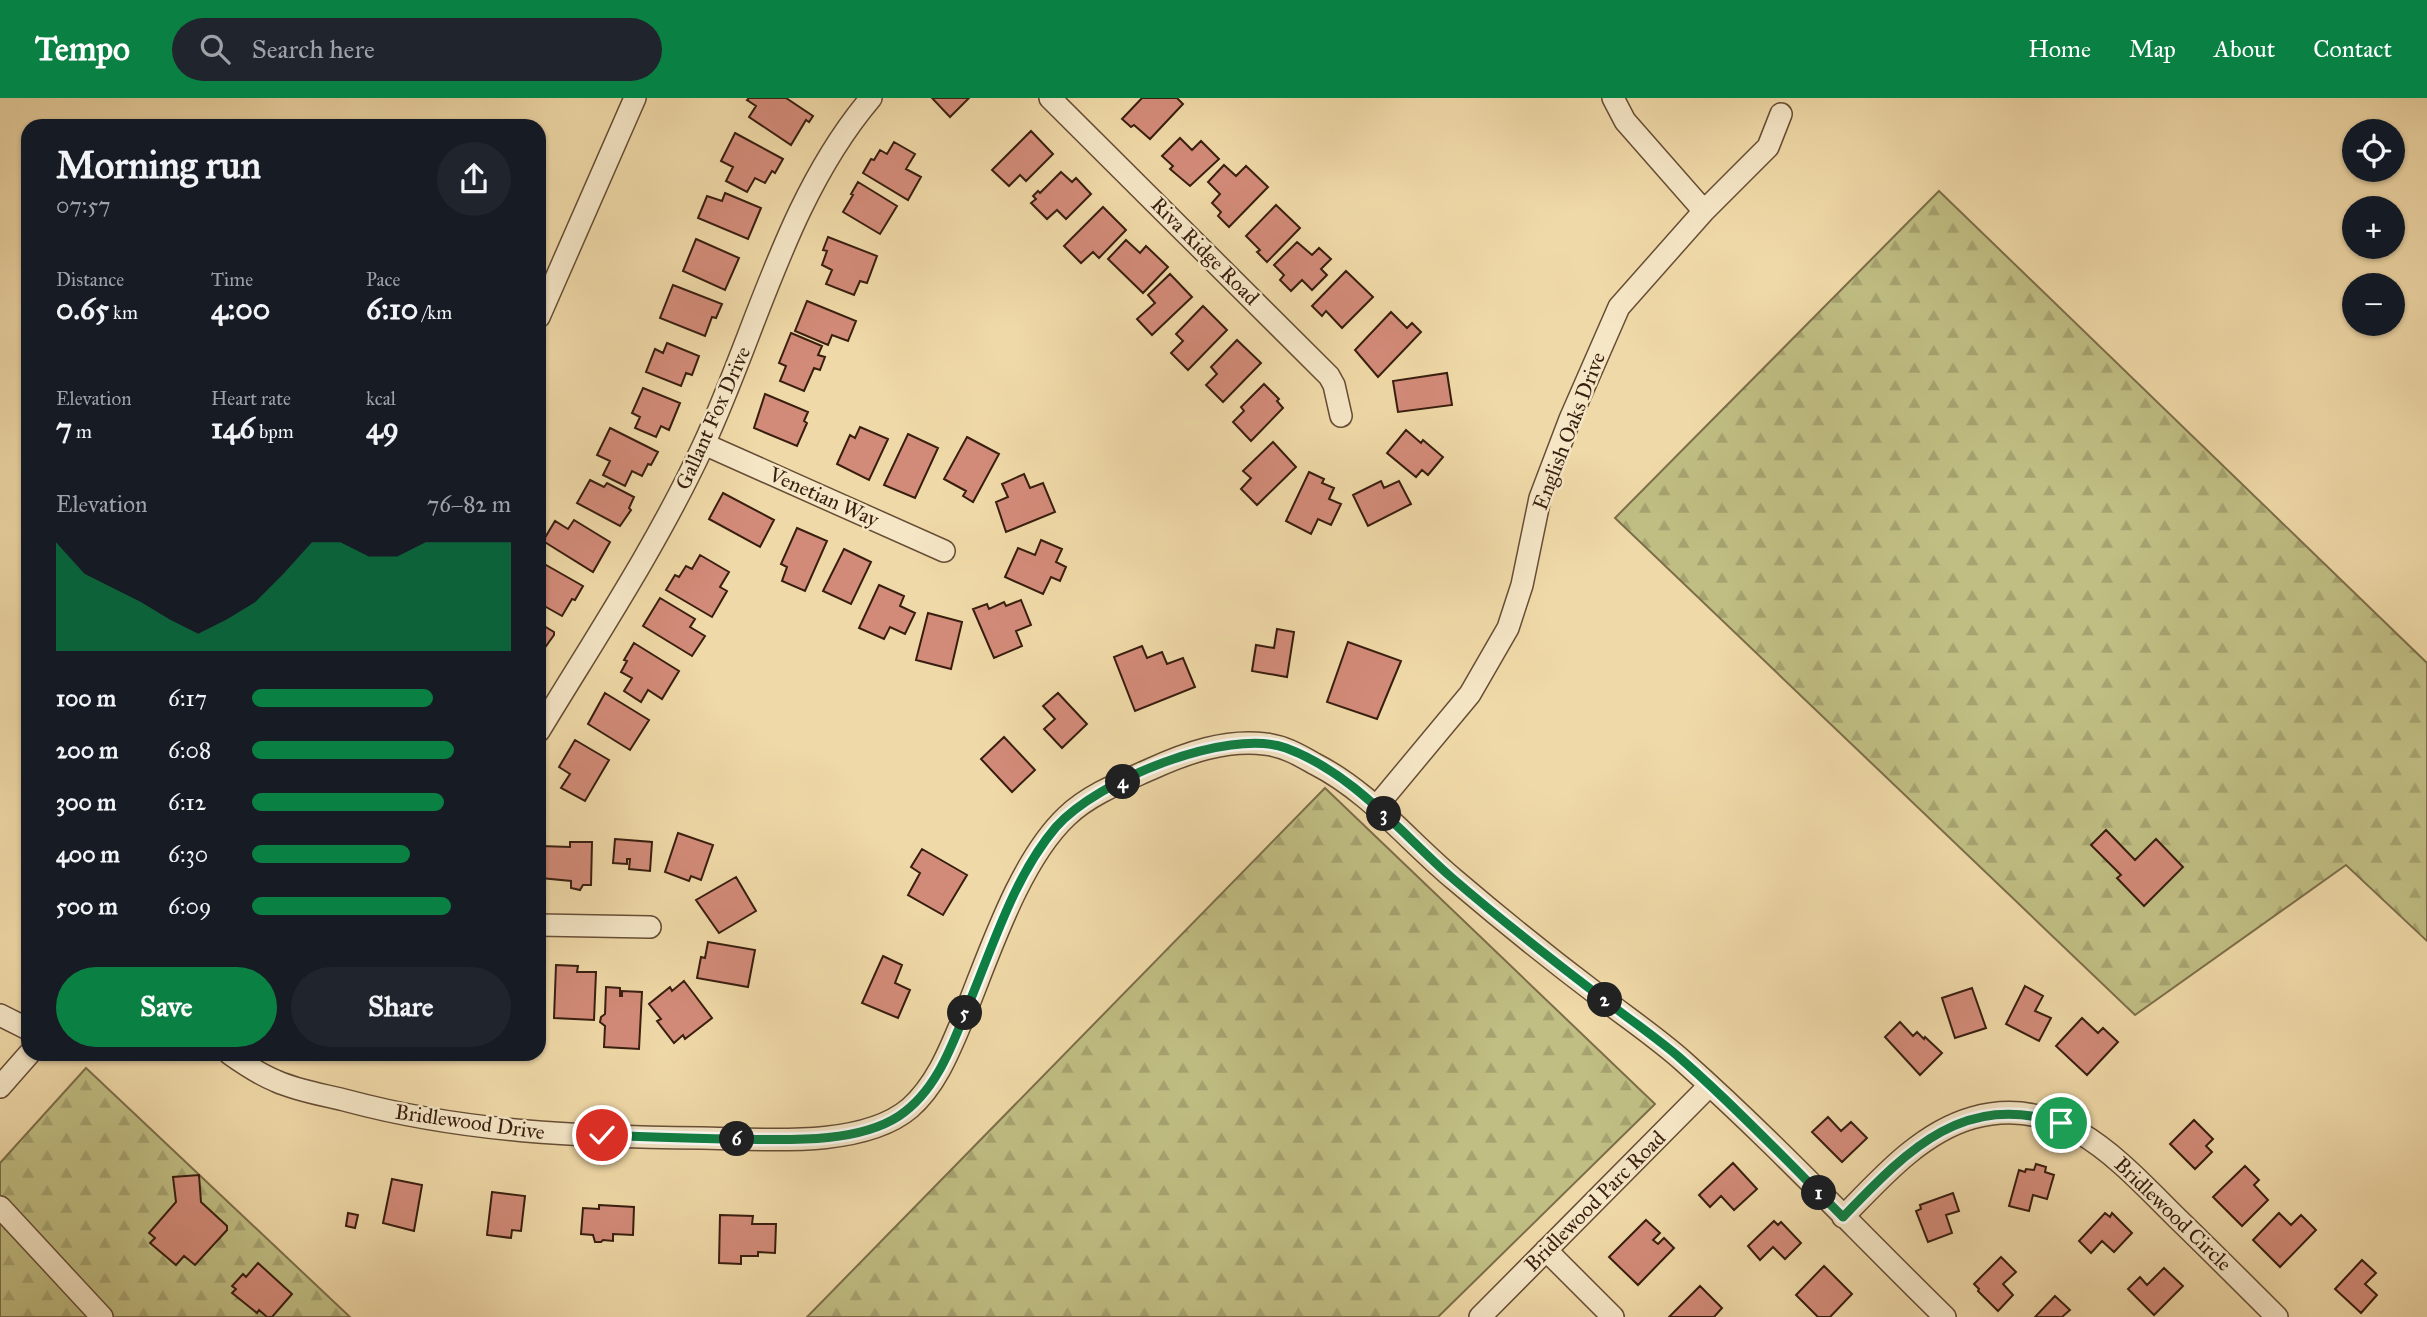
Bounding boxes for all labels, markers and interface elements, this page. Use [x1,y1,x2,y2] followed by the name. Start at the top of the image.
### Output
[172,18,662,81] search box
[35,29,130,69] text: Tempo
[196,30,234,68] icon: search
[252,33,375,65] text: Search here
[2028,34,2091,64] text: Home
[2129,34,2176,64] text: Map
[2214,34,2275,64] text: About
[2313,34,2392,64] text: Contact
[2342,119,2405,336] map controls
[2342,119,2405,182] button: locate
[56,142,261,188] text: Morning run
[437,142,511,216] button: share
[56,191,110,219] text: 07:57
[1145,191,1265,311] street label: Riva Ridge Road
[2342,196,2405,259] button: +
[56,268,124,291] text: Distance
[211,268,253,291] text: Time
[366,268,400,291] text: Pace
[2342,273,2405,336] button: −
[56,291,109,327] text: 0.65
[211,291,270,327] text: 4:00
[366,291,418,327] text: 6:10
[109,301,138,324] text: km
[418,301,452,324] text: /km
[670,342,756,494] street label: Gallant Fox Drive
[1527,348,1611,514] street label: English Oaks Drive
[56,387,131,410] text: Elevation
[211,387,291,410] text: Heart rate
[366,387,396,410] text: kcal
[56,410,72,446] text: 7
[211,410,255,446] text: 146
[366,410,399,446] text: 49
[72,420,92,443] text: m
[255,420,294,443] text: bpm
[764,461,884,533] street label: Venetian Way
[56,490,147,518] text: Elevation
[427,490,511,518] text: 76–82 m
[56,684,116,712] text: 100 m
[168,684,207,712] text: 6:17
[56,736,118,764] text: 200 m
[168,736,211,764] text: 6:08
[1106,764,1140,800] pin: 4
[1117,770,1128,793] text: 4
[56,788,116,816] text: 300 m
[168,788,206,816] text: 6:12
[1366,796,1402,832] pin: 3
[1380,802,1387,825] text: 3
[56,840,120,868] text: 400 m
[168,840,208,868] text: 6:30
[56,892,118,920] text: 500 m
[168,892,211,920] text: 6:09
[56,967,277,1047] button: Save
[291,967,511,1047] button: Share
[1588,982,1622,1018] pin: 2
[1600,988,1609,1011] text: 2
[948,996,982,1030] pin: 5
[960,1001,969,1024] text: 5
[2031,1093,2091,1153] pin
[393,1099,547,1145] street label: Bridlewood Drive
[2042,1104,2080,1142] icon: arrive
[572,1105,632,1165] pin
[583,1116,621,1154] icon: check
[720,1122,754,1156] pin: 6
[1519,1125,1671,1277] street label: Bridlewood Parc Road
[732,1127,741,1150] text: 6
[2109,1151,2237,1277] street label: Bridlewood Circle
[1801,1176,1836,1210] pin: 1
[1815,1181,1822,1204] text: 1

